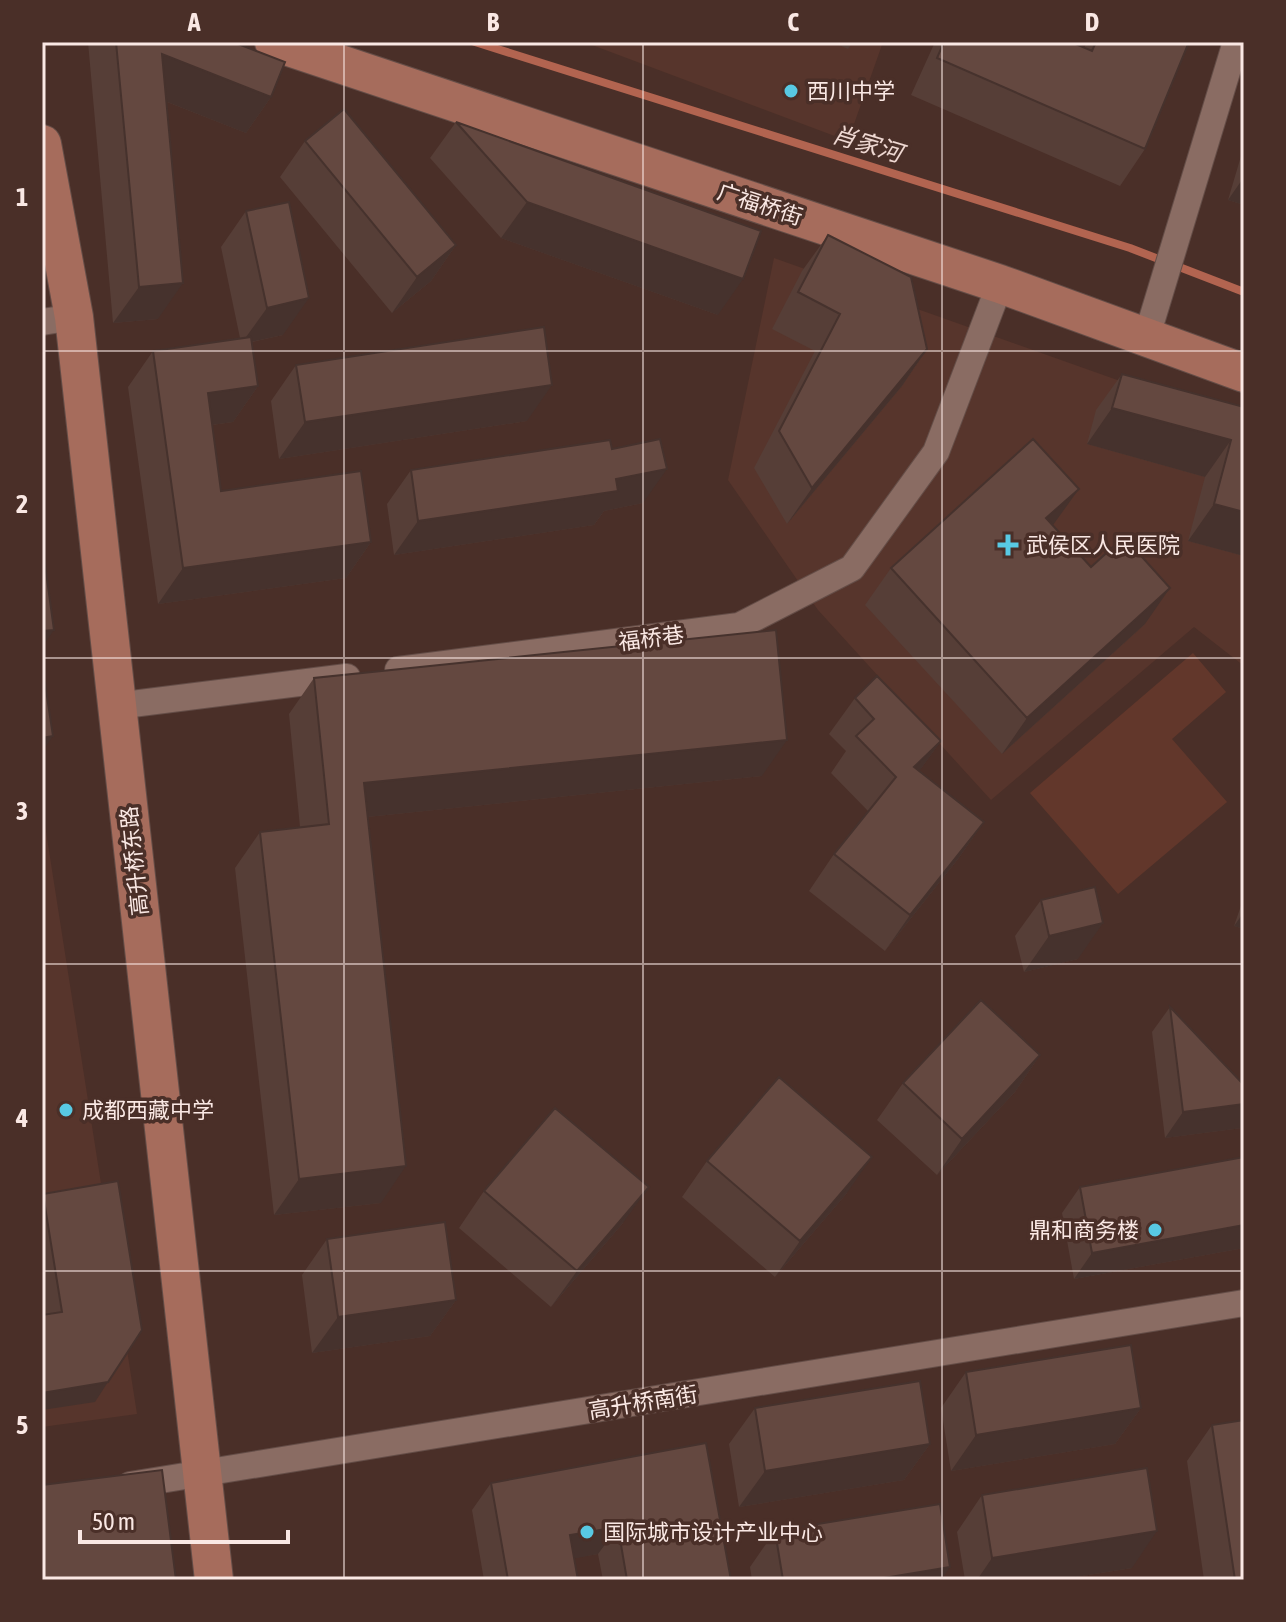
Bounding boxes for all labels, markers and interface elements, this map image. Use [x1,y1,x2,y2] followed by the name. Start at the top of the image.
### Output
[187,7,201,37] text: A
[487,7,500,37] text: B
[787,7,799,37] text: C
[1085,7,1099,37] text: D
[807,78,895,104] place label: 西川中学
[782,82,800,100] marker: 西川中学
[829,120,909,168] water label: 肖家河
[714,178,806,230] street label: 广福桥街
[16,182,28,212] text: 1
[16,489,28,519] text: 2
[1026,532,1180,558] place label: 武侯区人民医院
[997,534,1019,556] marker: 武侯区人民医院
[617,621,685,655] street label: 福桥巷
[16,796,28,826] text: 3
[115,805,153,917] street label: 高升桥东路
[82,1097,214,1123] place label: 成都西藏中学
[57,1101,75,1119] marker: 成都西藏中学
[15,1103,28,1133] text: 4
[1029,1217,1139,1243] place label: 鼎和商务楼
[1146,1221,1164,1239] marker: 鼎和商务楼
[587,1381,699,1423] street label: 高升桥南街
[16,1410,28,1440] text: 5
[80,1494,288,1544] scale bar
[92,1508,135,1535] text: 50 m
[603,1519,823,1545] place label: 国际城市设计产业中心
[578,1523,596,1541] marker: 国际城市设计产业中心

